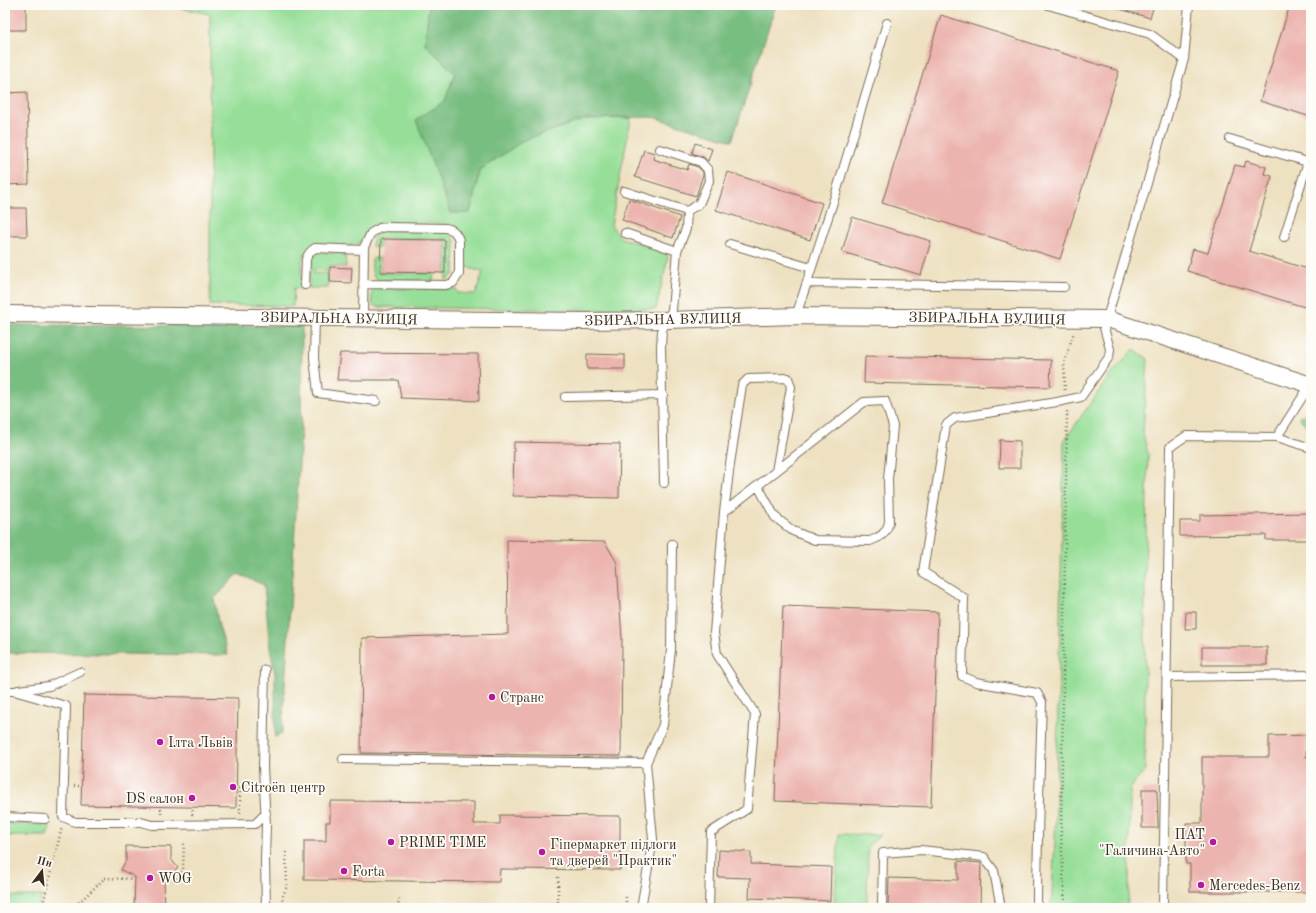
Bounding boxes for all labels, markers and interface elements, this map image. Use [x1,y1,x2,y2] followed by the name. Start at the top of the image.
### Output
[260,311,418,327] street label: ЗБИРАЛЬНА ВУЛИЦЯ
[908,311,1066,327] street label: ЗБИРАЛЬНА ВУЛИЦЯ
[584,312,742,328] street label: ЗБИРАЛЬНА ВУЛИЦЯ
[500,691,544,705] place label: Странс
[487,692,497,702] marker: Странс
[168,736,233,750] place label: Ілта Львів
[155,737,165,747] marker: Ілта Львів
[241,781,325,795] place label: Citroën центр
[228,782,238,792] marker: Citroën центр
[126,792,184,806] place label: DS салон
[187,793,197,803] marker: DS салон
[1099,828,1205,858] place label: ПАТ "Галичина-Авто"
[399,836,486,850] place label: PRIME TIME
[386,837,396,847] marker: PRIME TIME
[1208,837,1218,847] marker: ПАТ "Галичина-Авто"
[550,838,677,868] place label: Гіпермаркет підлоги та дверей "Практик"
[537,847,547,857] marker: Гіпермаркет підлоги та дверей "Практик"
[22,851,62,891] north arrow
[36,855,53,870] text: Пн
[352,865,385,879] place label: Forta
[339,866,349,876] marker: Forta
[158,872,192,886] place label: WOG
[145,873,155,883] marker: WOG
[1209,879,1300,893] place label: Mercedes-Benz
[1196,880,1206,890] marker: Mercedes-Benz

